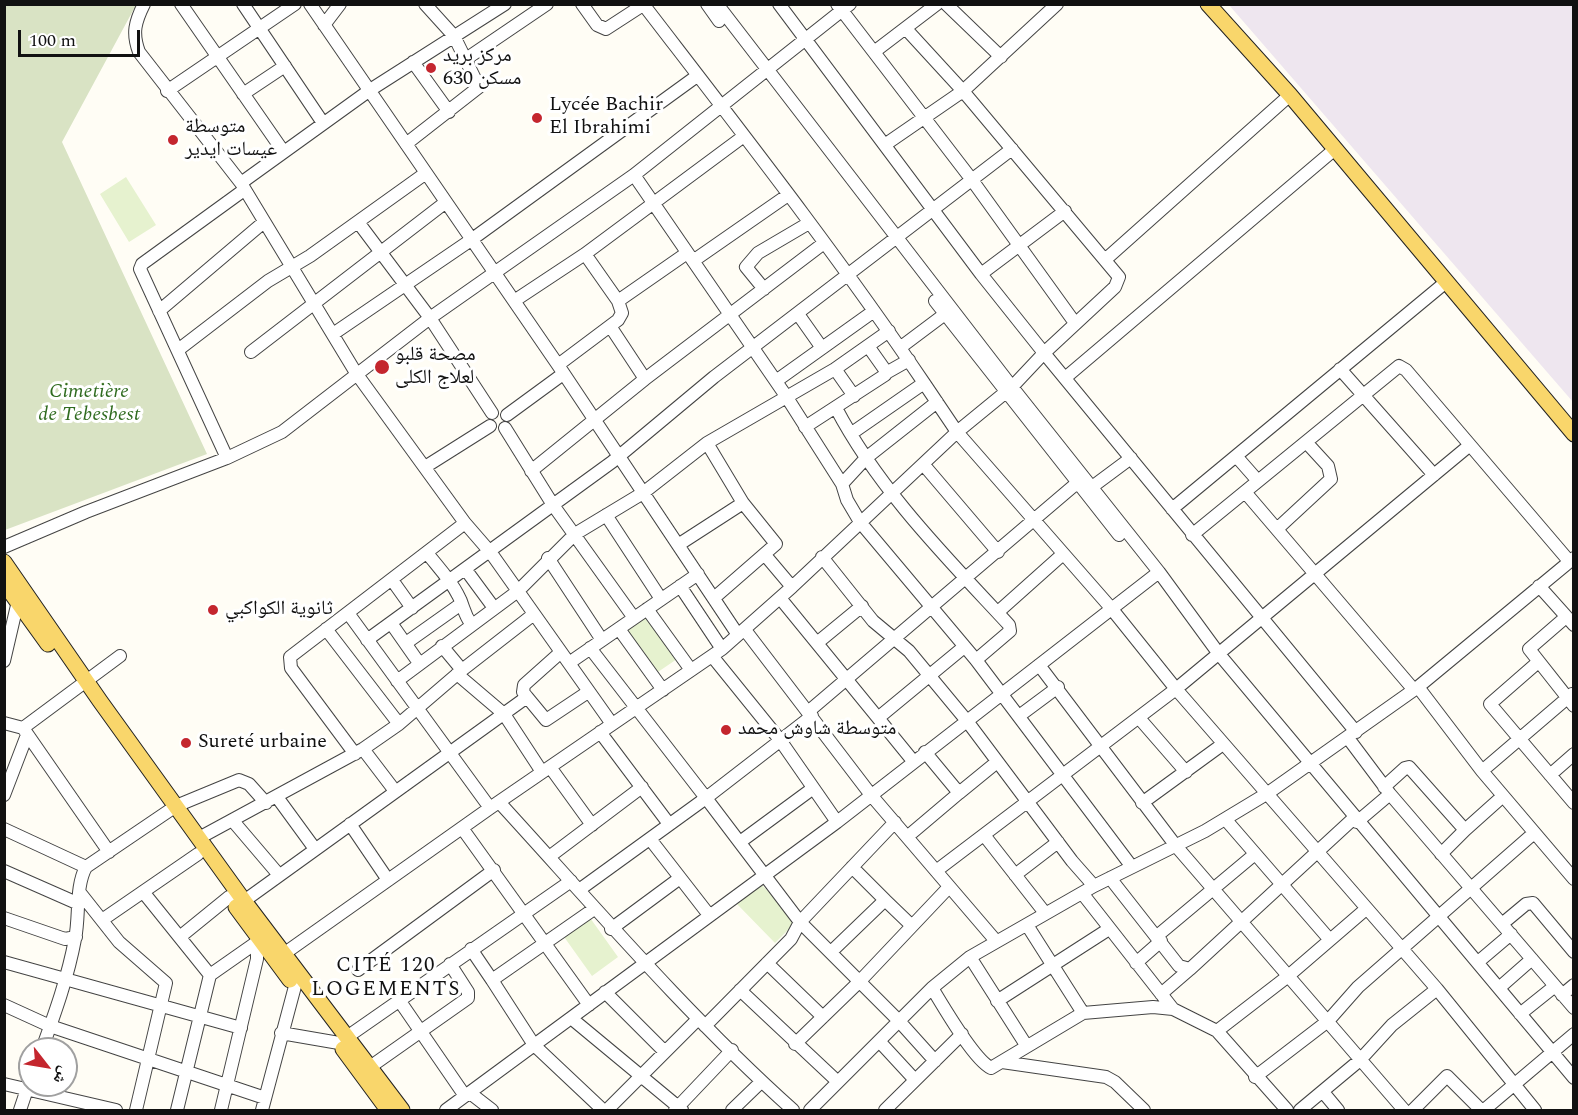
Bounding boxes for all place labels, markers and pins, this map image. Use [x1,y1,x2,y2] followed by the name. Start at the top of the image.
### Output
[443,45,521,92] place label: مركز بريد 630 مسكن
[424,61,438,75] marker: مركز بريد 630 مسكن
[549,94,663,141] place label: Lycée Bachir El Ibrahimi
[530,111,544,125] marker: Lycée Bachir El Ibrahimi
[185,116,277,163] place label: متوسطة عيسات ايدير
[166,133,180,147] marker: متوسطة عيسات ايدير
[395,344,476,391] place label: مصحة قلبو لعلاج الكلى
[373,358,391,376] marker: مصحة قلبو لعلاج الكلى
[225,598,333,622] place label: ثانوية الكواكبي
[206,603,220,617] marker: ثانوية الكواكبي
[738,718,896,742] place label: متوسطة شاوش محمد
[719,723,733,737] marker: متوسطة شاوش محمد
[198,731,327,755] place label: Sureté urbaine
[179,736,193,750] marker: Sureté urbaine

